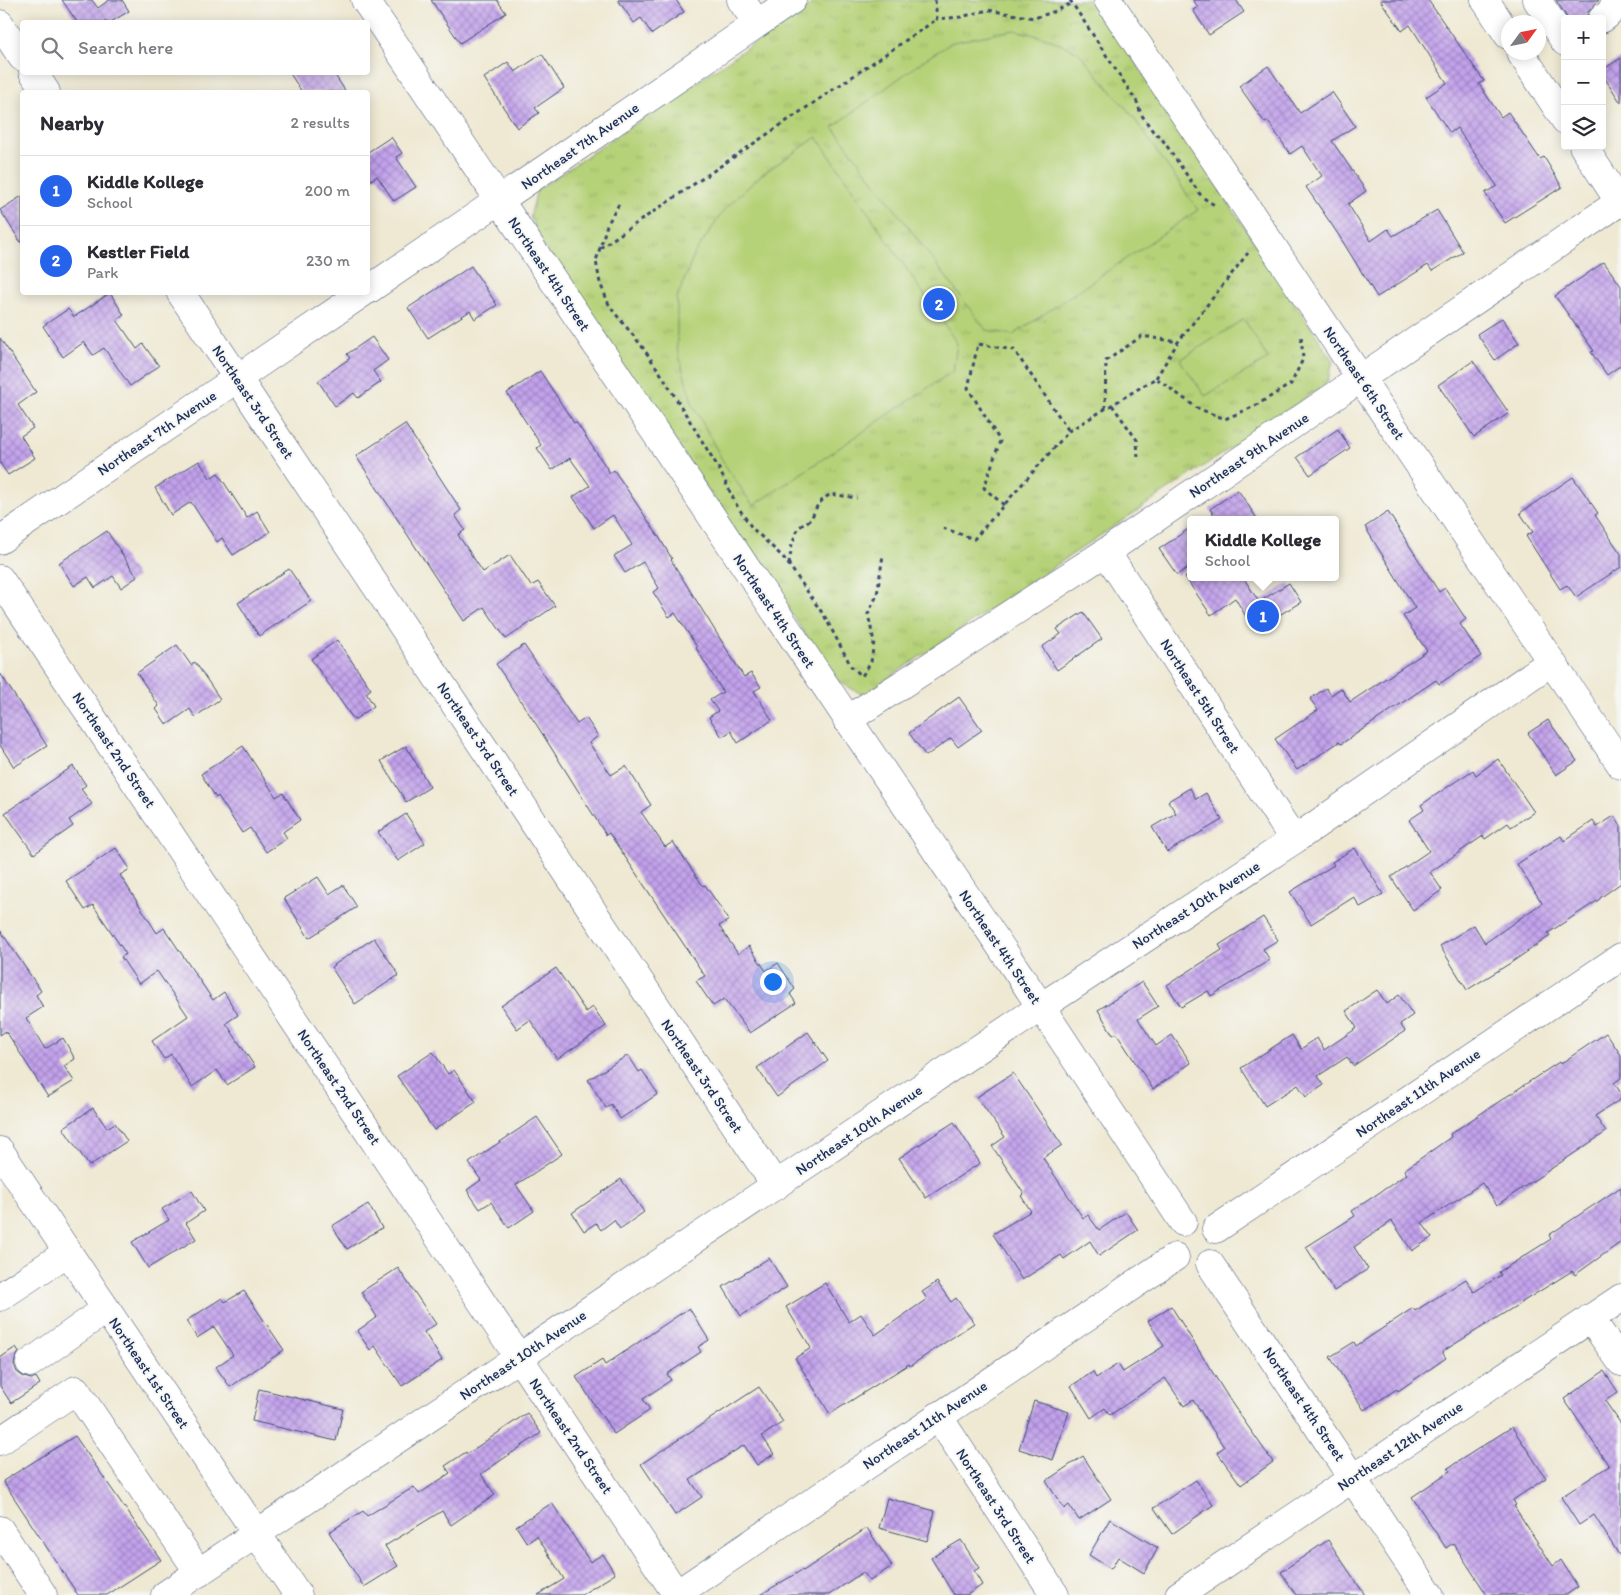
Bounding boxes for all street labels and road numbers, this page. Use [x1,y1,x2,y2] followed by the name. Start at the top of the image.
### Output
[517,98,643,194] street label: Northeast 7th Avenue
[504,213,594,335] street label: Northeast 4th Street
[1319,323,1409,443] street label: Northeast 6th Street
[208,342,298,463] street label: Northeast 3rd Street
[94,386,220,480] street label: Northeast 7th Avenue
[1186,408,1312,502] street label: Northeast 9th Avenue
[729,550,819,672] street label: Northeast 4th Street
[1156,635,1244,757] street label: Northeast 5th Street
[433,679,523,800] street label: Northeast 3rd Street
[69,689,160,812] street label: Northeast 2nd Street
[1129,857,1263,953] street label: Northeast 10th Avenue
[955,886,1045,1008] street label: Northeast 4th Street
[657,1016,747,1137] street label: Northeast 3rd Street
[294,1026,385,1149] street label: Northeast 2nd Street
[1352,1045,1484,1141] street label: Northeast 11th Avenue
[792,1081,926,1179] street label: Northeast 10th Avenue
[456,1306,590,1404] street label: Northeast 10th Avenue
[105,1314,193,1432] street label: Northeast 1st Street
[1259,1343,1349,1465] street label: Northeast 4th Street
[526,1375,617,1498] street label: Northeast 2nd Street
[859,1377,991,1473] street label: Northeast 11th Avenue
[1334,1397,1466,1495] street label: Northeast 12th Avenue
[952,1445,1040,1567] street label: Northeast 3rd Street

